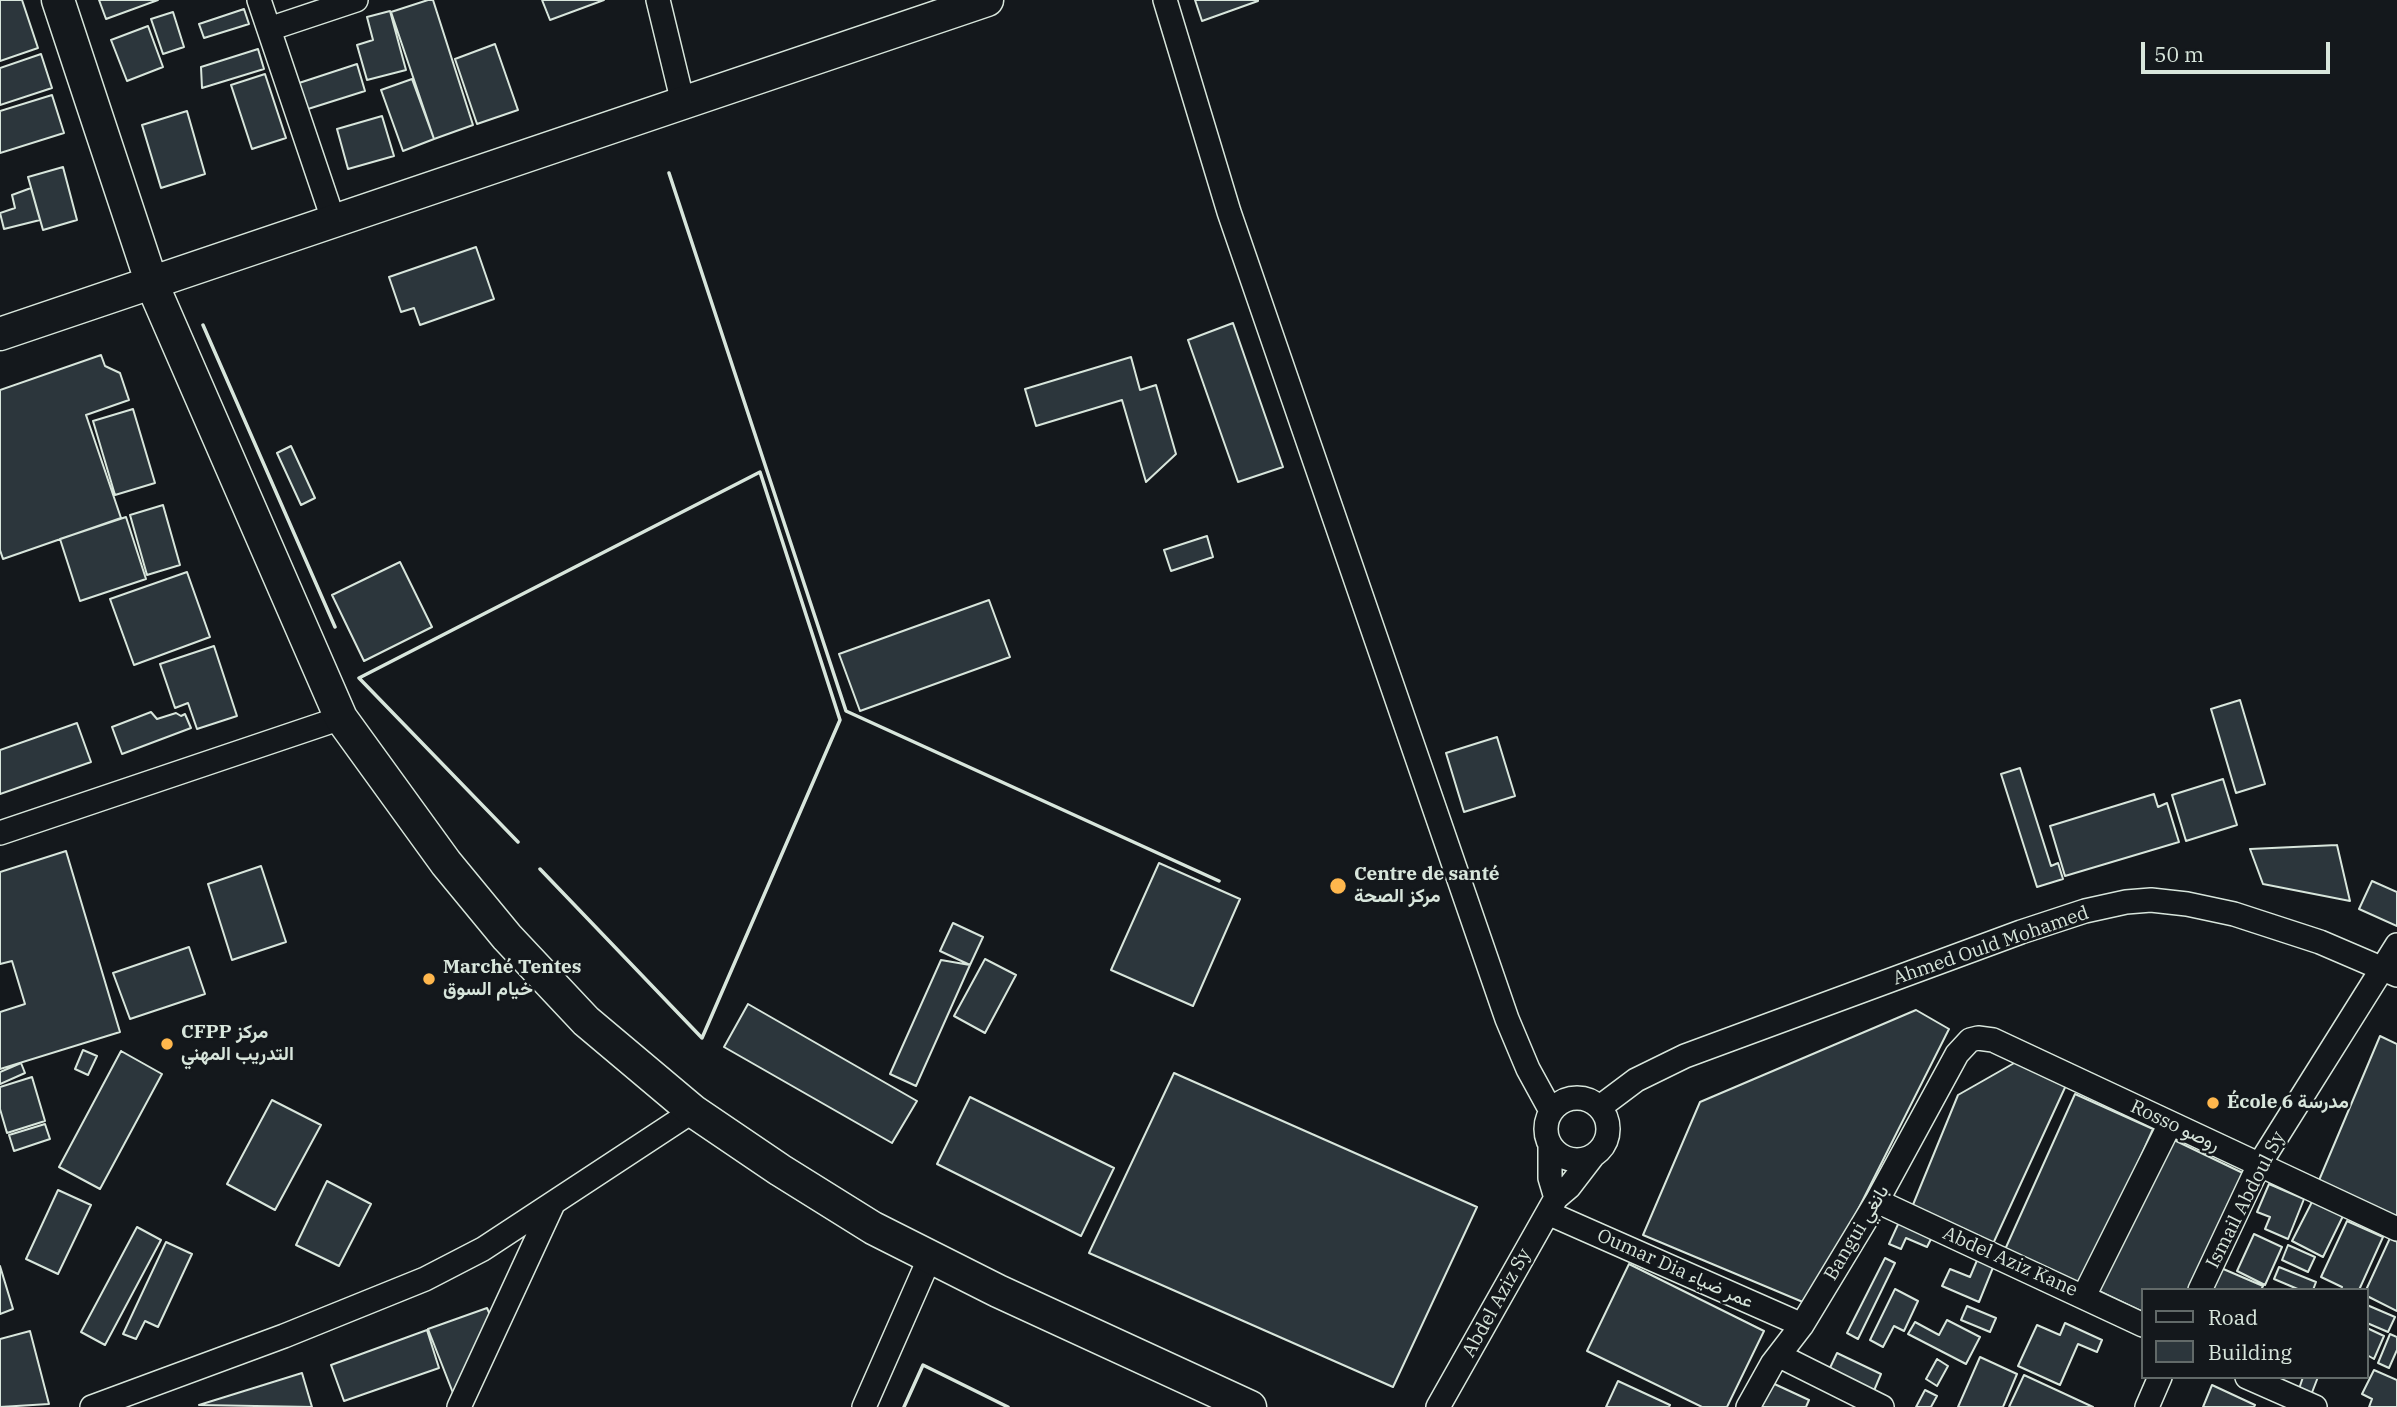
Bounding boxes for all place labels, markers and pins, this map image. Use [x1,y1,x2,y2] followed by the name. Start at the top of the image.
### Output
[1354,864,1499,908] place label: Centre de santé مركز الصحة
[1328,876,1348,896] marker: Centre de santé مركز الصحة
[443,957,581,1001] place label: Marché Tentes خيام السوق
[421,971,437,987] marker: Marché Tentes خيام السوق
[181,1022,294,1066] place label: CFPP مركز التدريب المهني
[159,1036,175,1052] marker: CFPP مركز التدريب المهني
[2227,1092,2349,1114] place label: École 6 مدرسة
[2205,1095,2221,1111] marker: École 6 مدرسة

